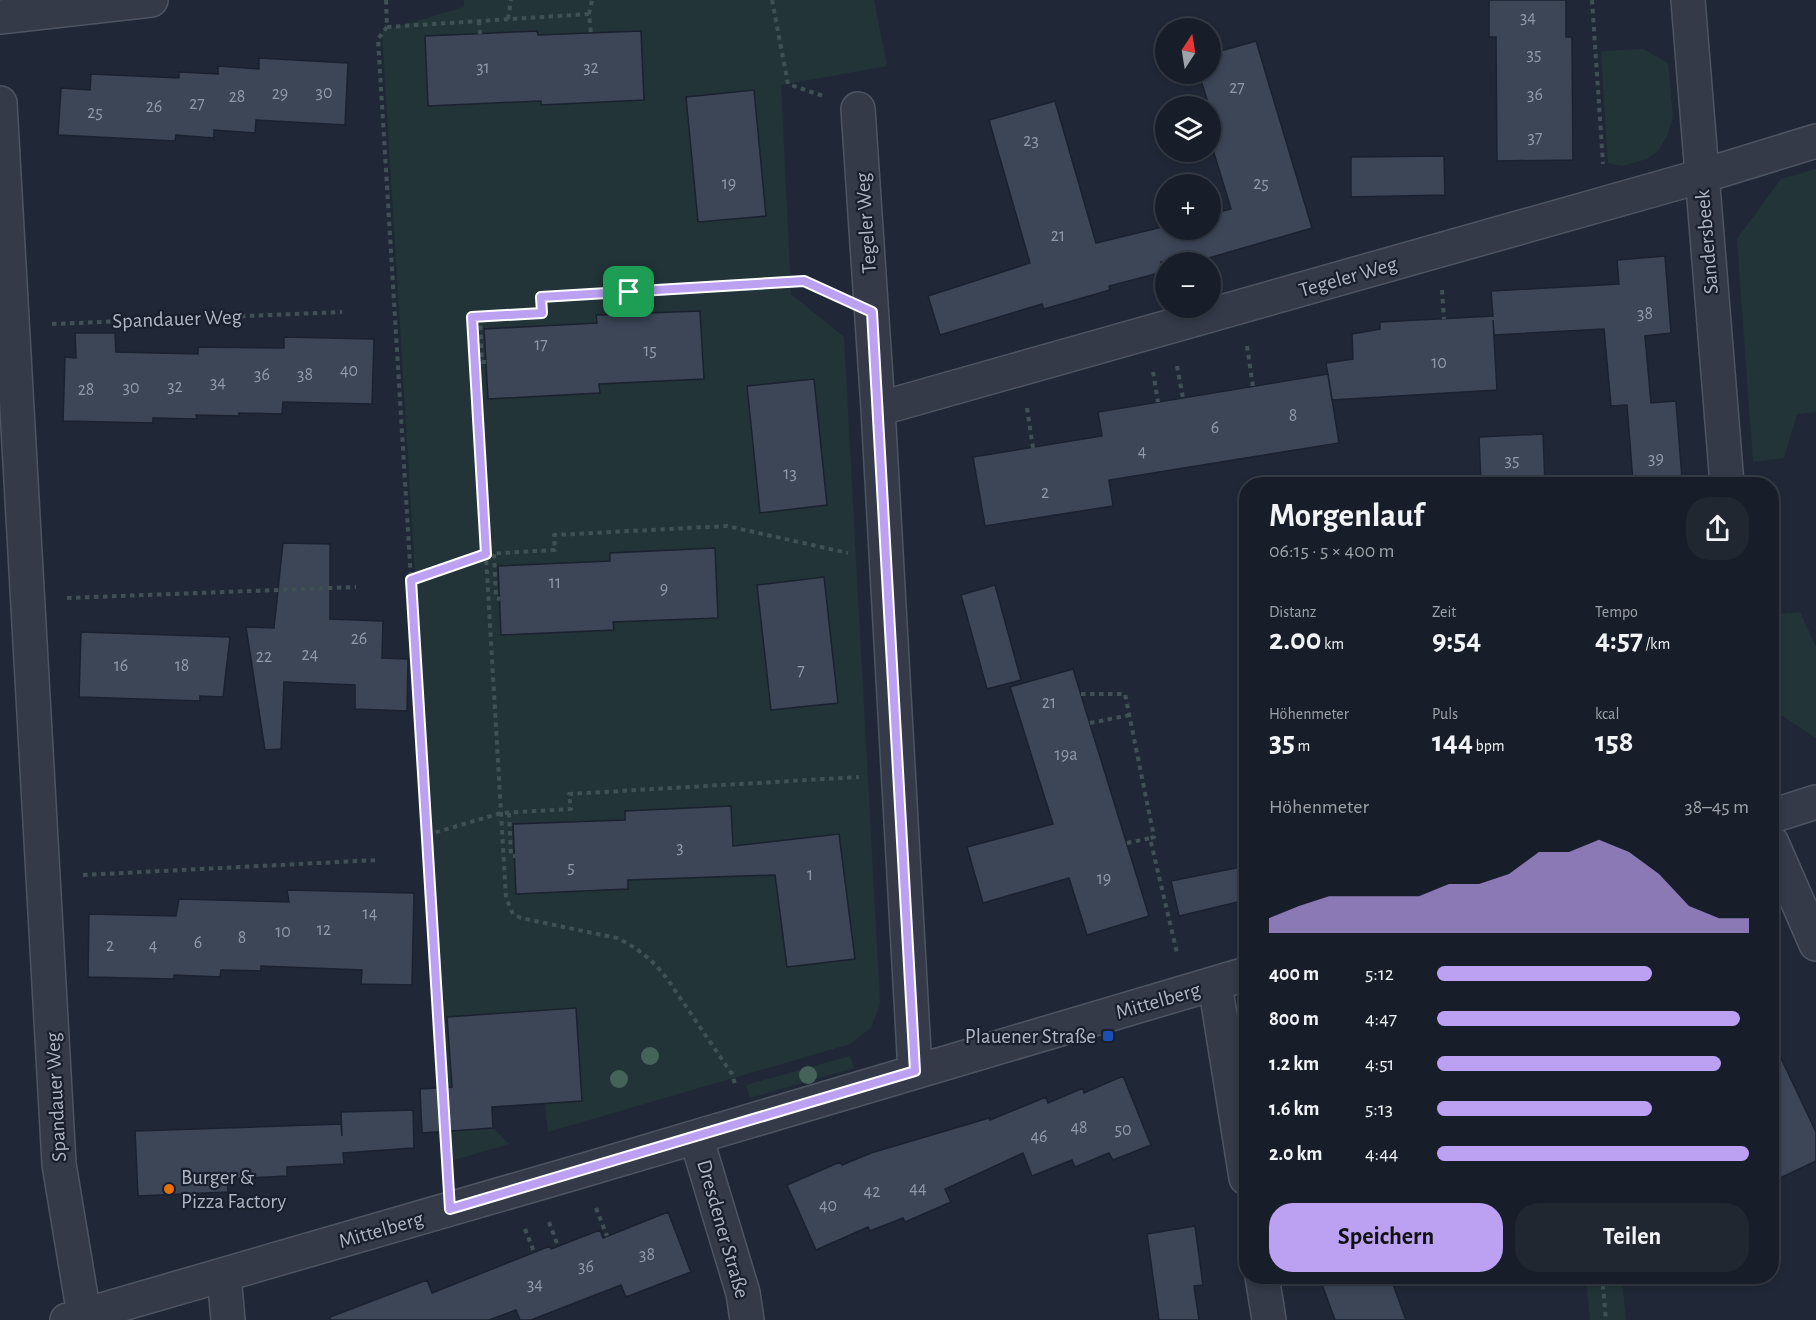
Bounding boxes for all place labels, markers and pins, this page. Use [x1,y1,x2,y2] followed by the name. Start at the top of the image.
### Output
[603,266,654,317] pin
[965,1026,1096,1047] place label: Plauener Straße
[1101,1029,1115,1043] marker: Plauener Straße
[181,1167,286,1212] place label: Burger & Pizza Factory
[162,1182,176,1196] marker: Burger & Pizza Factory

